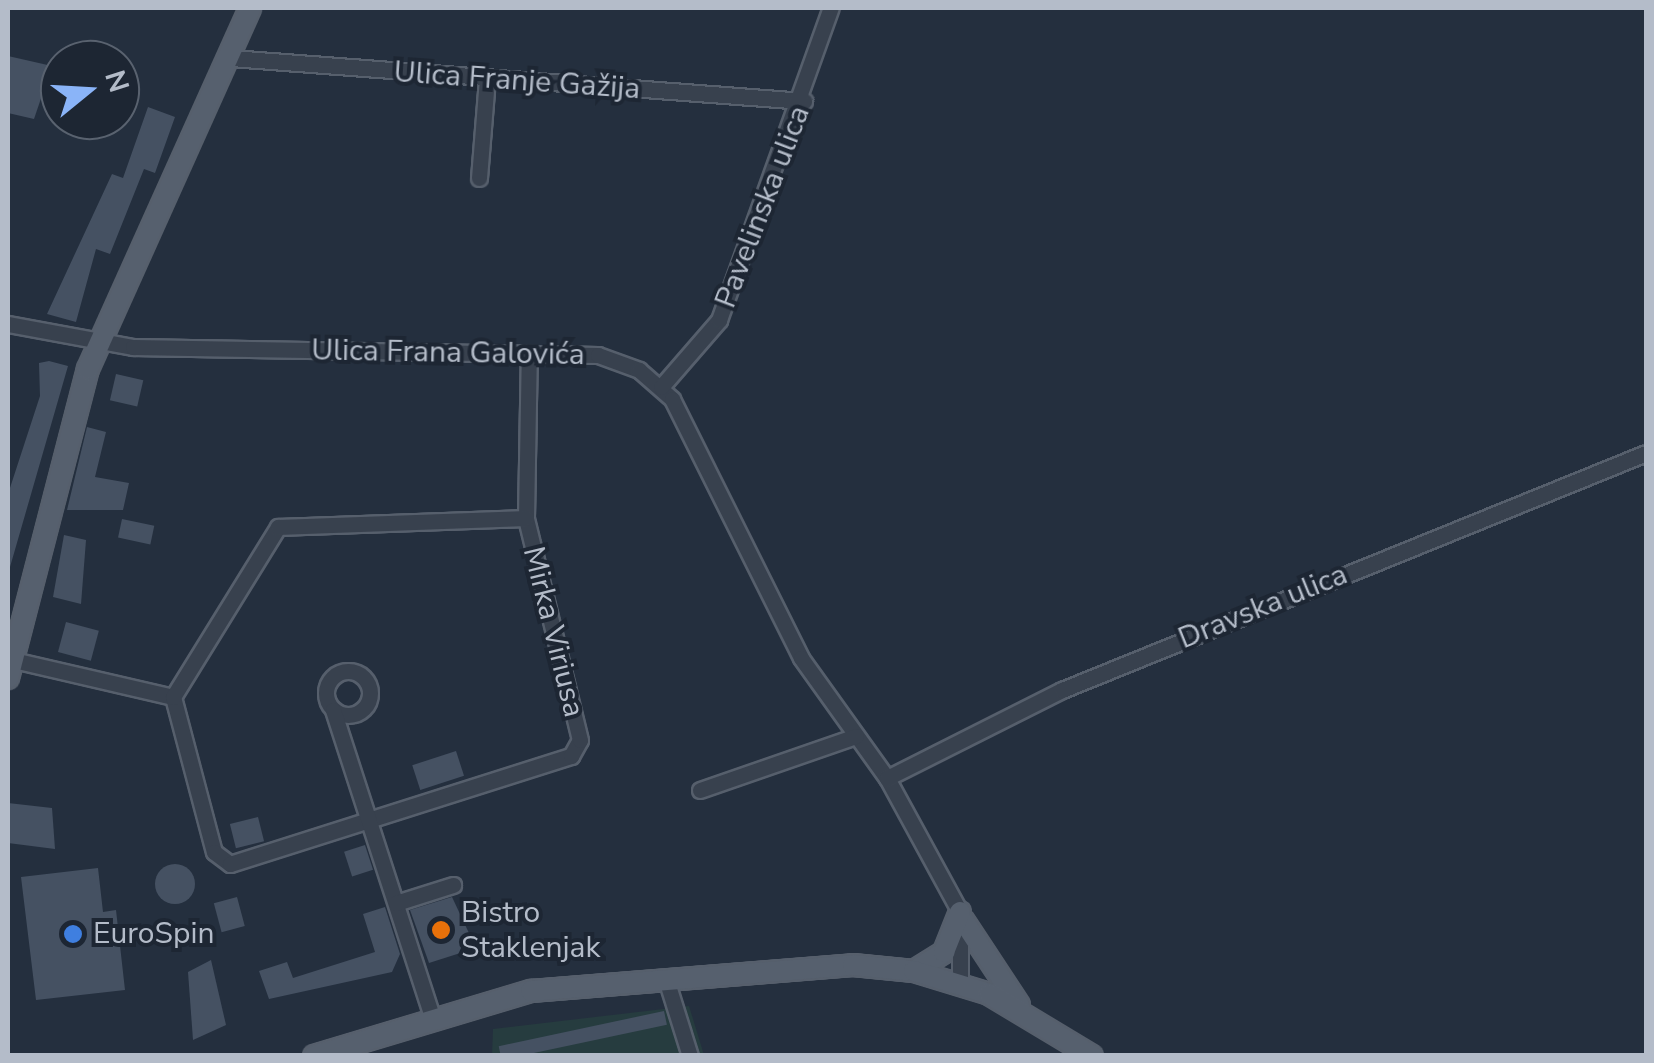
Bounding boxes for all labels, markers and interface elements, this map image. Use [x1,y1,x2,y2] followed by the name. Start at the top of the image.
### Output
[40,40,140,140] north arrow
[393,54,641,108] street label: Ulica Franje Gažija
[95,66,138,97] text: N
[708,101,818,313] street label: Pavelinska ulica
[311,333,585,373] street label: Ulica Frana Galovića
[514,543,592,721] street label: Mirka Viriusa
[1173,557,1353,657] street label: Dravska ulica
[461,895,601,966] place label: Bistro Staklenjak
[93,916,214,952] place label: EuroSpin
[430,919,452,941] marker: Bistro Staklenjak
[62,923,84,945] marker: EuroSpin

